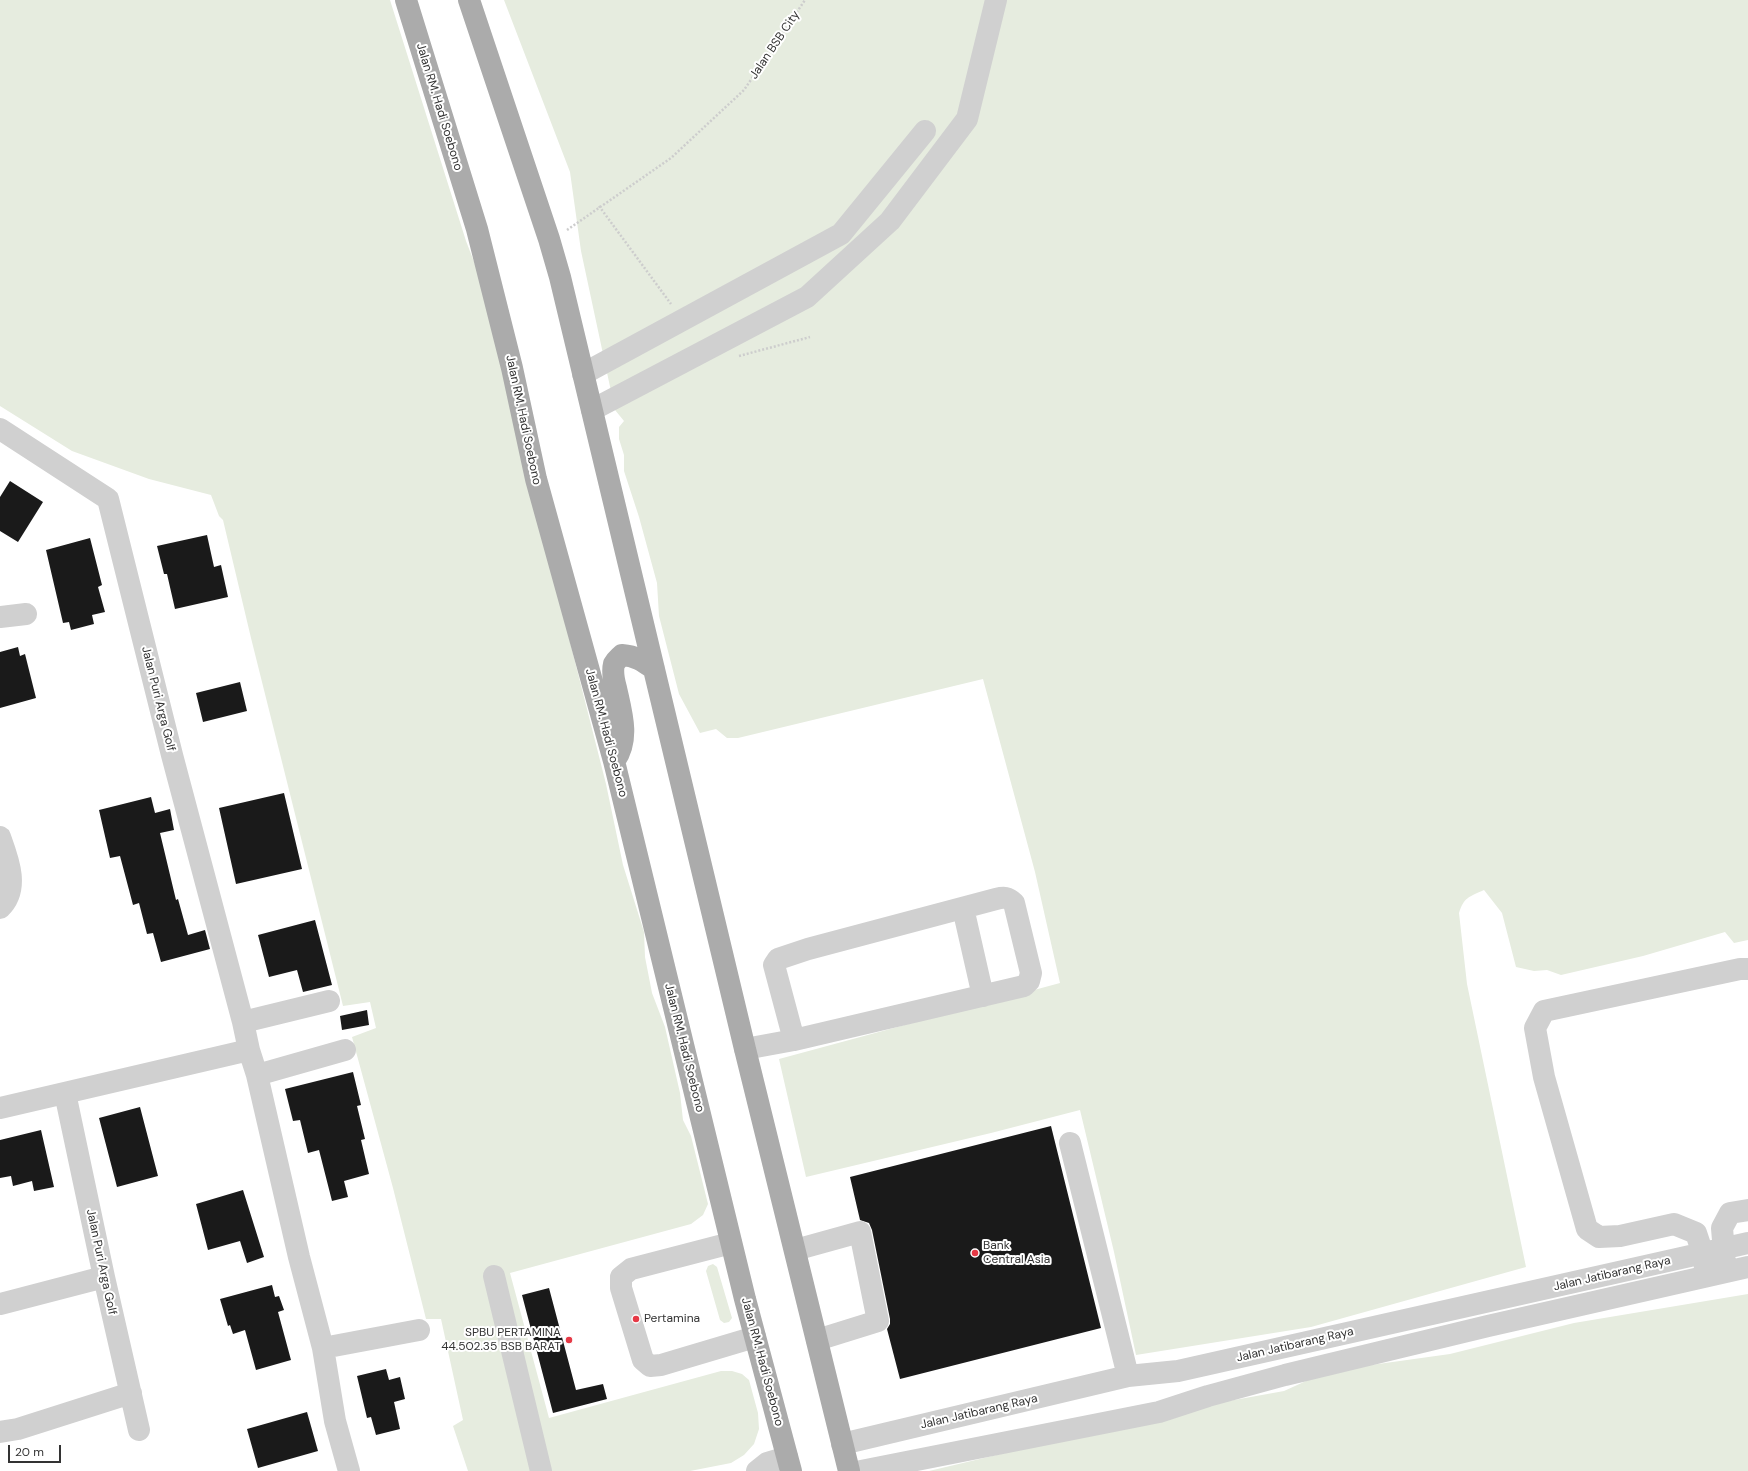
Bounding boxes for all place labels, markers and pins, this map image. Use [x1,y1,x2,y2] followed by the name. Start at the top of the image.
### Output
[983,1239,1050,1267] place label: Bank Central Asia
[970,1248,980,1258] marker: Bank Central Asia
[644,1312,700,1326] place label: Pertamina
[631,1314,641,1324] marker: Pertamina
[441,1326,561,1354] place label: SPBU PERTAMINA 44.502.35 BSB BARAT
[564,1335,574,1345] marker: SPBU PERTAMINA 44.502.35 BSB BARAT

